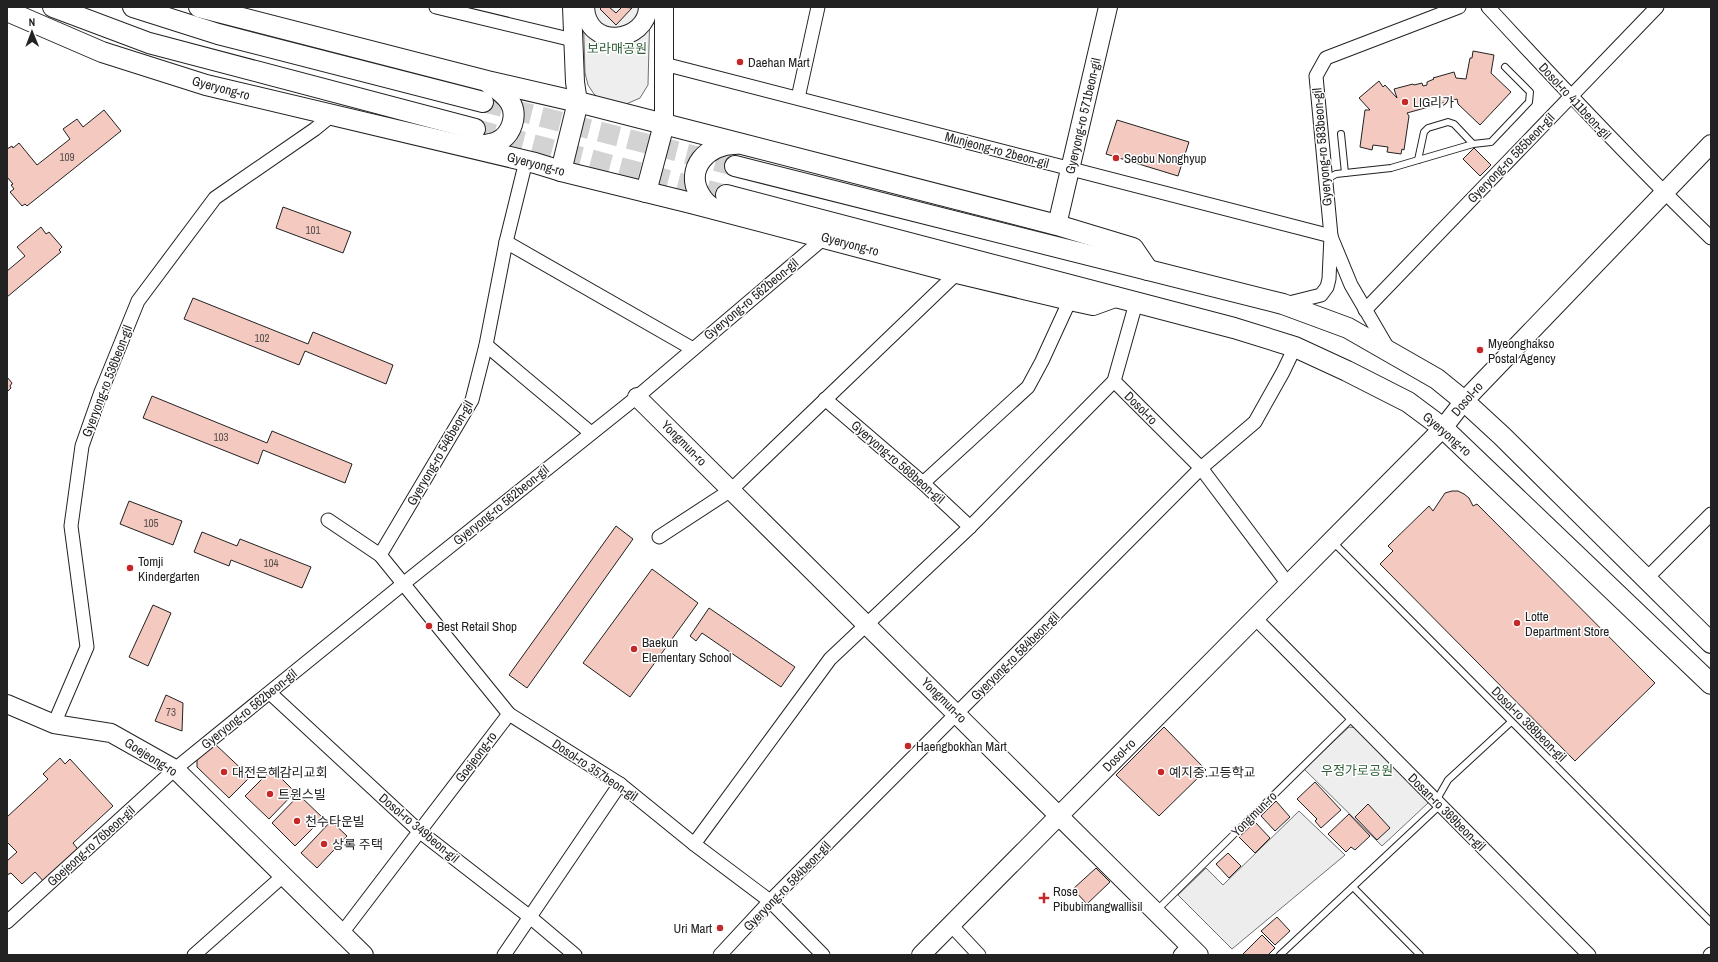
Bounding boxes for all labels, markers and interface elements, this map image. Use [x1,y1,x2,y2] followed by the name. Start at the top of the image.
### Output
[12,12,52,52] north arrow
[28,15,35,29] text: N
[587,40,647,57] park label: 보라매공원
[748,54,810,71] place label: Daehan Mart
[1061,56,1105,176] street label: Gyeryong-ro 571beon-gil
[735,57,745,67] marker: Daehan Mart
[1535,59,1615,143] street label: Dosol-ro 411beon-gil
[190,72,252,104] street label: Gyeryong-ro
[1308,87,1336,207] street label: Gyeryong-ro 583beon-gil
[1413,94,1454,111] place label: LIG리가
[1400,97,1410,107] marker: LIG리가
[1464,109,1558,207] street label: Gyeryong-ro 585beon-gil
[943,128,1051,172] street label: Munjeong-ro 2beon-gil
[505,148,567,180] street label: Gyeryong-ro
[59,150,75,164] house number: 109
[1124,150,1206,167] place label: Seobu Nonghyup
[1111,153,1121,163] marker: Seobu Nonghyup
[305,223,321,237] house number: 101
[819,228,881,260] street label: Gyeryong-ro
[700,254,802,344] street label: Gyeryong-ro 562beon-gil
[78,323,136,439] street label: Gyeryong-ro 536beon-gil
[254,331,270,345] house number: 102
[1488,335,1556,367] place label: Myeonghakso Postal Agency
[1475,345,1485,355] marker: Myeonghakso Postal Agency
[1447,378,1487,420] street label: Dosol-ro
[1121,388,1161,428] street label: Dosol-ro
[403,397,477,509] street label: Gyeryong-ro 546beon-gil
[1419,408,1475,460] street label: Gyeryong-ro
[658,417,711,470] street label: Yongmun-ro
[848,417,948,507] street label: Gyeryong-ro 568beon-gil
[213,430,229,444] house number: 103
[450,461,552,549] street label: Gyeryong-ro 562beon-gil
[143,516,159,530] house number: 105
[138,553,200,585] place label: Tomji Kindergarten
[263,556,279,570] house number: 104
[125,563,135,573] marker: Tomji Kindergarten
[967,608,1063,704] street label: Gyeryong-ro 584beon-gil
[1525,608,1609,640] place label: Lotte Department Store
[437,618,517,635] place label: Best Retail Shop
[1512,618,1522,628] marker: Lotte Department Store
[424,621,434,631] marker: Best Retail Shop
[642,634,731,666] place label: Baekun Elementary School
[629,644,639,654] marker: Baekun Elementary School
[198,665,300,753] street label: Gyeryong-ro 562beon-gil
[918,674,971,727] street label: Yongmun-ro
[1488,683,1570,765] street label: Dosol-ro 388beon-gil
[166,705,176,719] house number: 73
[451,728,501,786] street label: Goejeong-ro
[121,734,181,780] street label: Goejeong-ro
[549,735,641,805] street label: Dosol-ro 357beon-gil
[1099,735,1139,775] street label: Dosol-ro
[916,738,1007,755] place label: Haengbokhan Mart
[903,741,913,751] marker: Haengbokhan Mart
[1321,762,1393,779] park label: 우정가로공원
[232,764,328,781] place label: 대전은혜감리교회
[1169,764,1256,781] place label: 예지중.고등학교
[219,767,229,777] marker: 대전은혜감리교회
[1156,767,1166,777] marker: 예지중.고등학교
[1405,770,1489,854] street label: Dosan-ro 369beon-gil
[278,786,326,803] place label: 트윈스빌
[1228,787,1281,840] street label: Yongmun-ro
[265,789,275,799] marker: 트윈스빌
[375,789,463,867] street label: Dosol-ro 349beon-gil
[43,802,139,890] street label: Goejeong-ro 76beon-gil
[305,813,365,830] place label: 천수타운빌
[292,816,302,826] marker: 천수타운빌
[332,836,383,853] place label: 상록 주택
[740,837,834,935] street label: Gyeryong-ro 584beon-gil
[319,839,329,849] marker: 상록 주택
[1053,883,1142,915] place label: Rose Pibubimangwallisil
[1038,892,1050,904] marker: Rose Pibubimangwallisil
[674,920,712,937] place label: Uri Mart
[715,923,725,933] marker: Uri Mart

